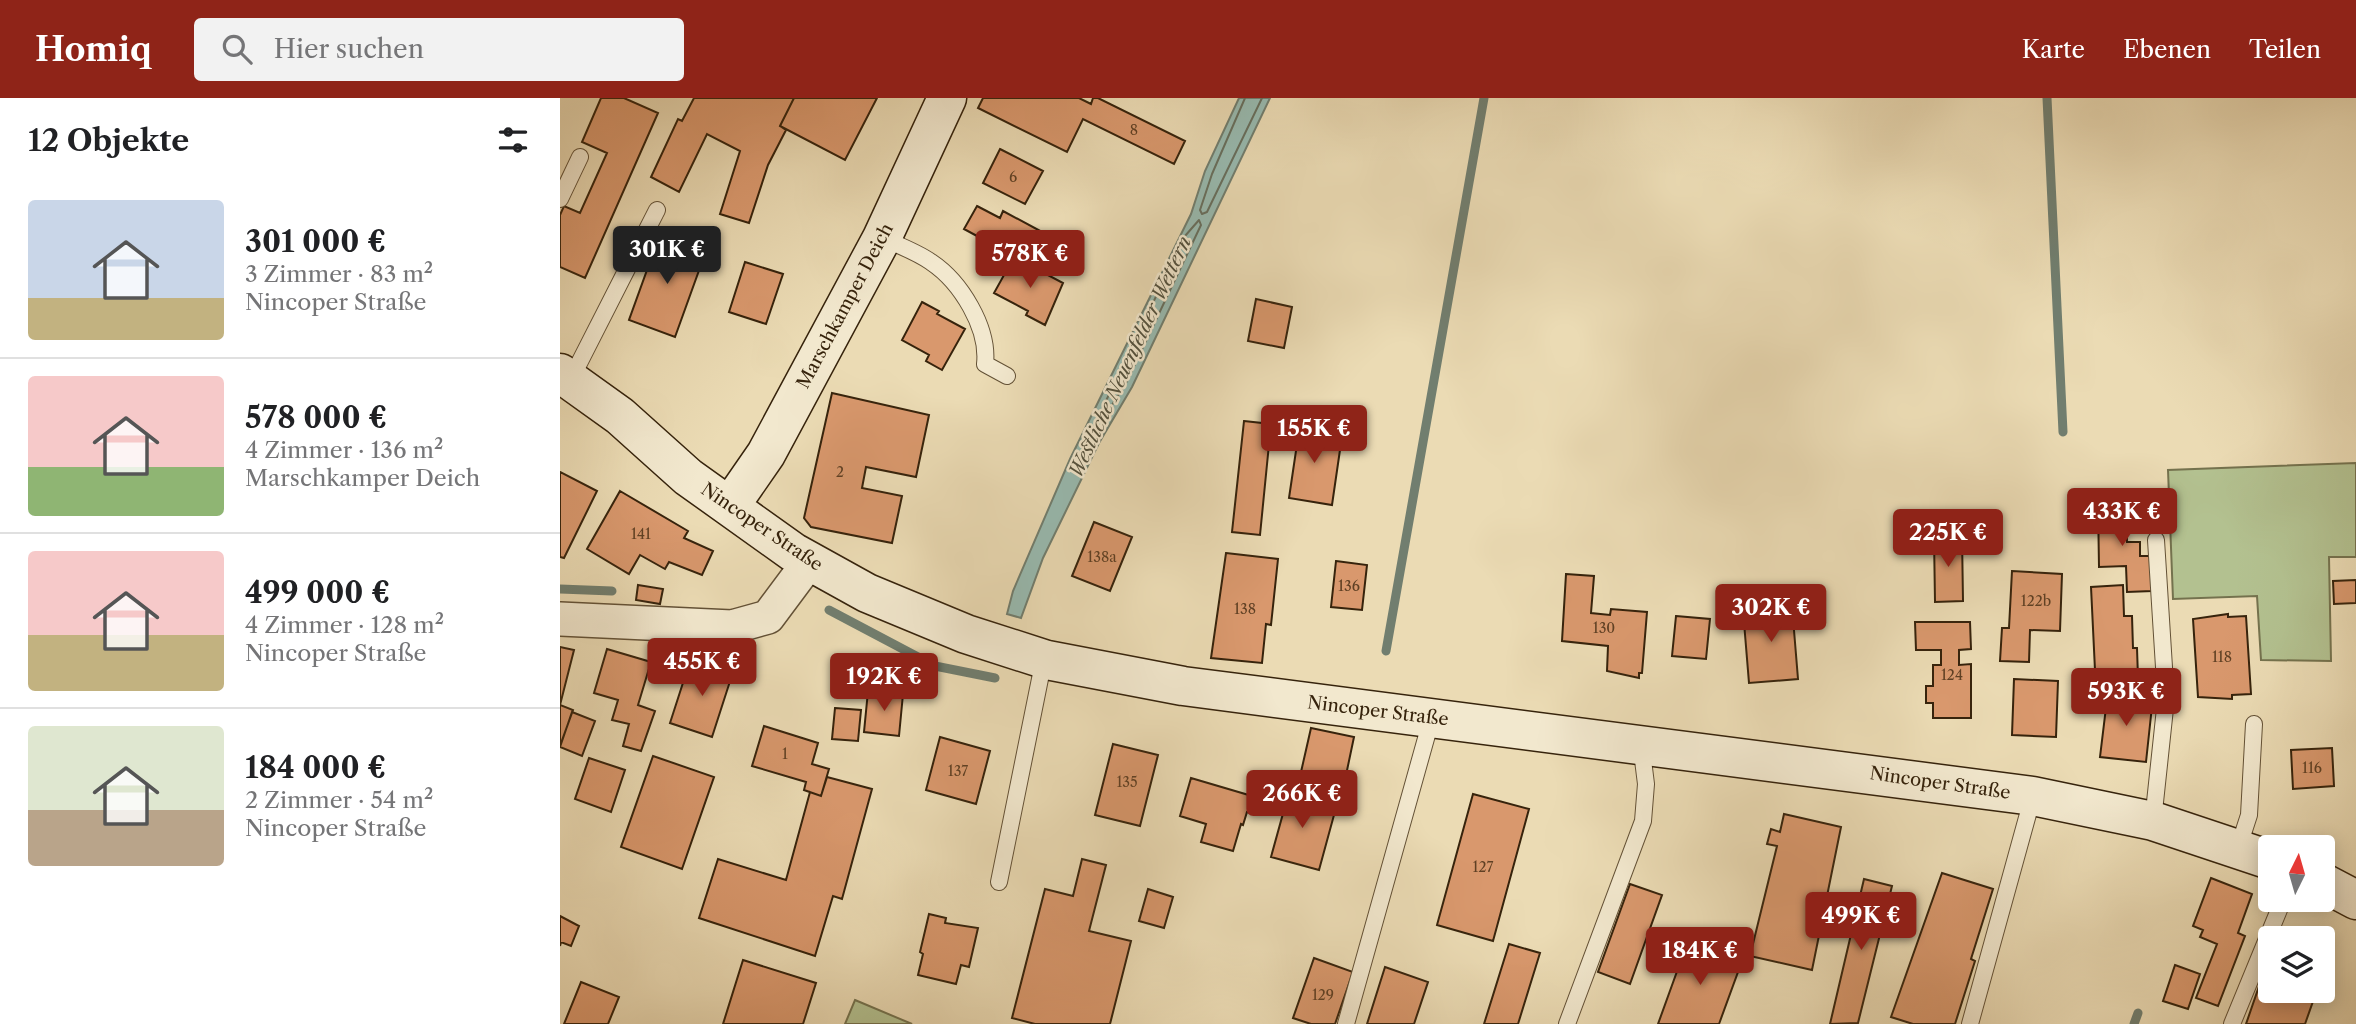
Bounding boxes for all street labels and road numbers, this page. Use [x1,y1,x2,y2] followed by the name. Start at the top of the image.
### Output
[792,220,898,392] street label: Marschkamper Deich
[697,478,827,576] street label: Nincoper Straße
[1306,691,1450,731] street label: Nincoper Straße
[1868,762,2012,804] street label: Nincoper Straße

